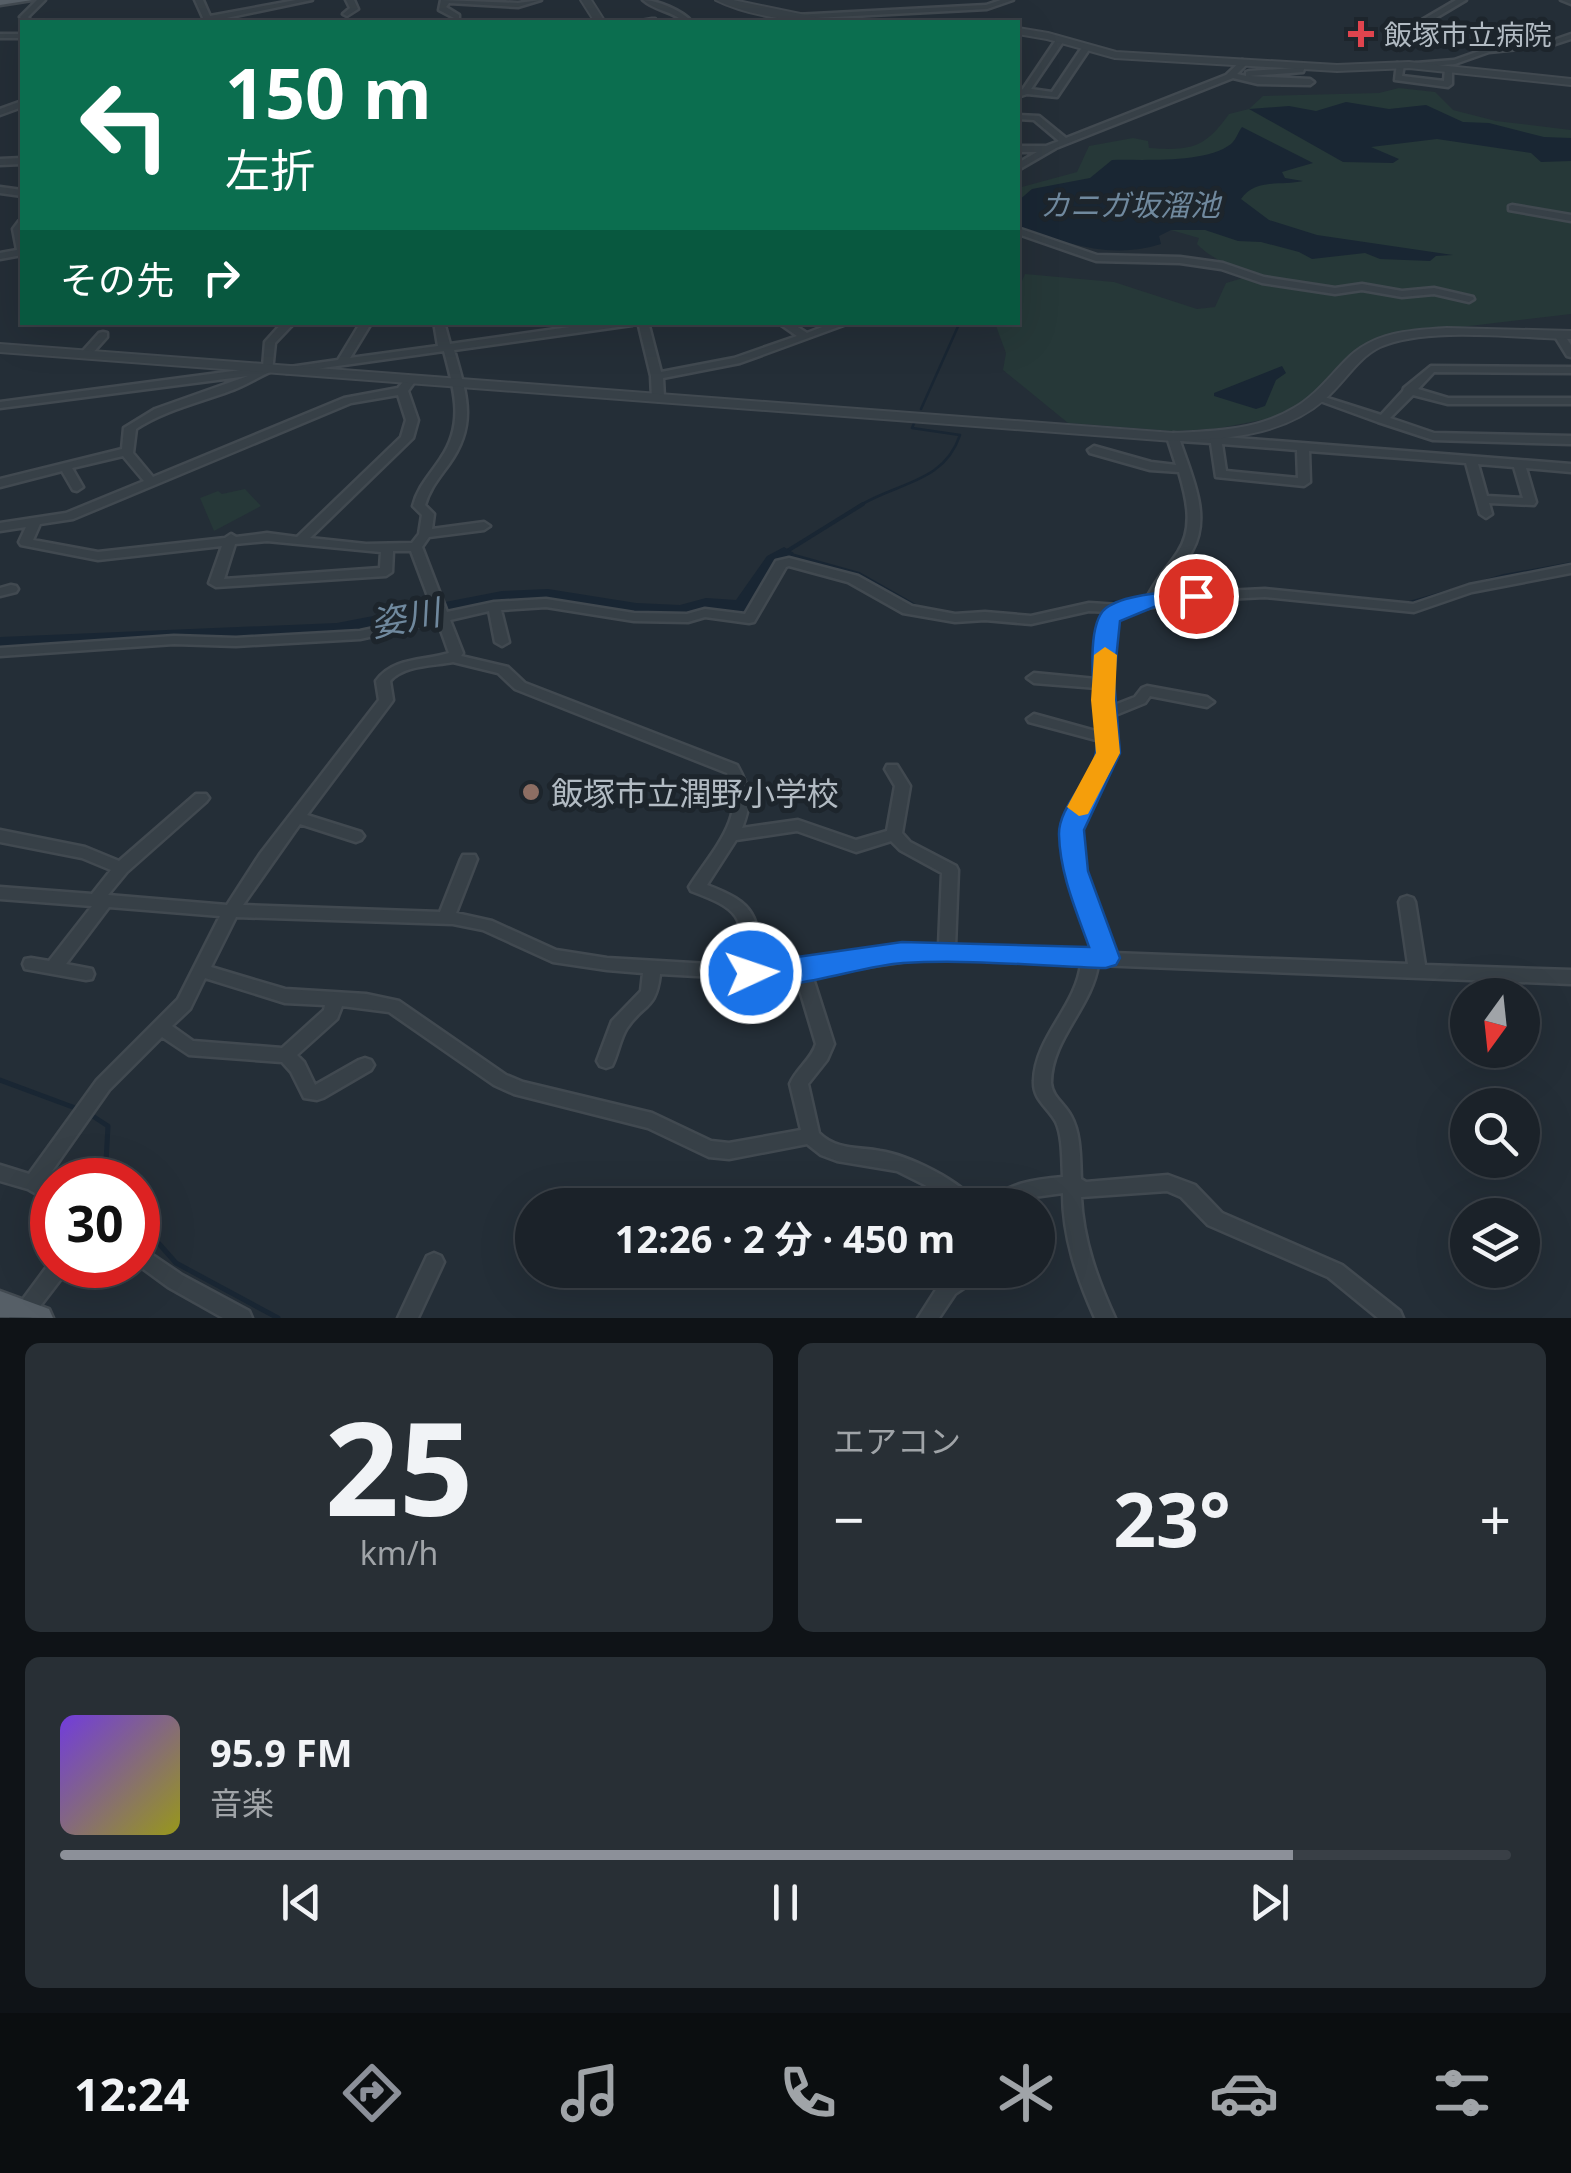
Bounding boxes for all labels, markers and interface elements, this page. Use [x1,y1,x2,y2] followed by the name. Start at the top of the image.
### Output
[1384,15,1552,53] place label: 飯塚市立病院
[1348,21,1374,47] marker: 飯塚市立病院
[225,44,432,140] text: 150 m
[60,60,190,190] icon: left
[225,139,315,200] text: 左折
[1040,184,1223,225] water label: カニガ坂溜池
[194,250,249,305] icon: right
[60,253,174,305] text: その先
[1154,554,1239,639] pin
[1169,569,1224,624] icon: arrive
[366,586,448,647] water label: 姿川
[551,771,839,814] place label: 飯塚市立潤野小学校
[520,781,542,803] marker: 飯塚市立潤野小学校
[699,921,803,1025] position arrow
[1450,978,1540,1068] north arrow
[1450,978,1540,1288] map controls
[1450,1088,1540,1178] button: search
[30,1158,160,1288] speed limit sign: 30
[1450,1198,1540,1288] button: layers
[615,1212,955,1264] text: 12:26 · 2 分 · 450 m
[325,1377,473,1554] text: 25
[833,1419,961,1462] text: エアコン
[1113,1467,1231,1569] text: 23°
[833,1481,864,1556] text: −
[1480,1481,1511,1556] text: +
[360,1531,438,1574] text: km/h
[210,1726,352,1778] text: 95.9 FM
[210,1781,274,1824] text: 音楽
[274,1875,329,1930] icon: previous
[758,1875,813,1930] icon: pause
[1242,1875,1297,1930] icon: next
[337,2058,407,2128] icon: directions
[555,2058,625,2128] icon: music
[773,2058,843,2128] icon: phone
[991,2058,1061,2128] icon: climate
[1209,2058,1279,2128] icon: car
[1427,2058,1497,2128] icon: filters
[74,2063,190,2124] text: 12:24

